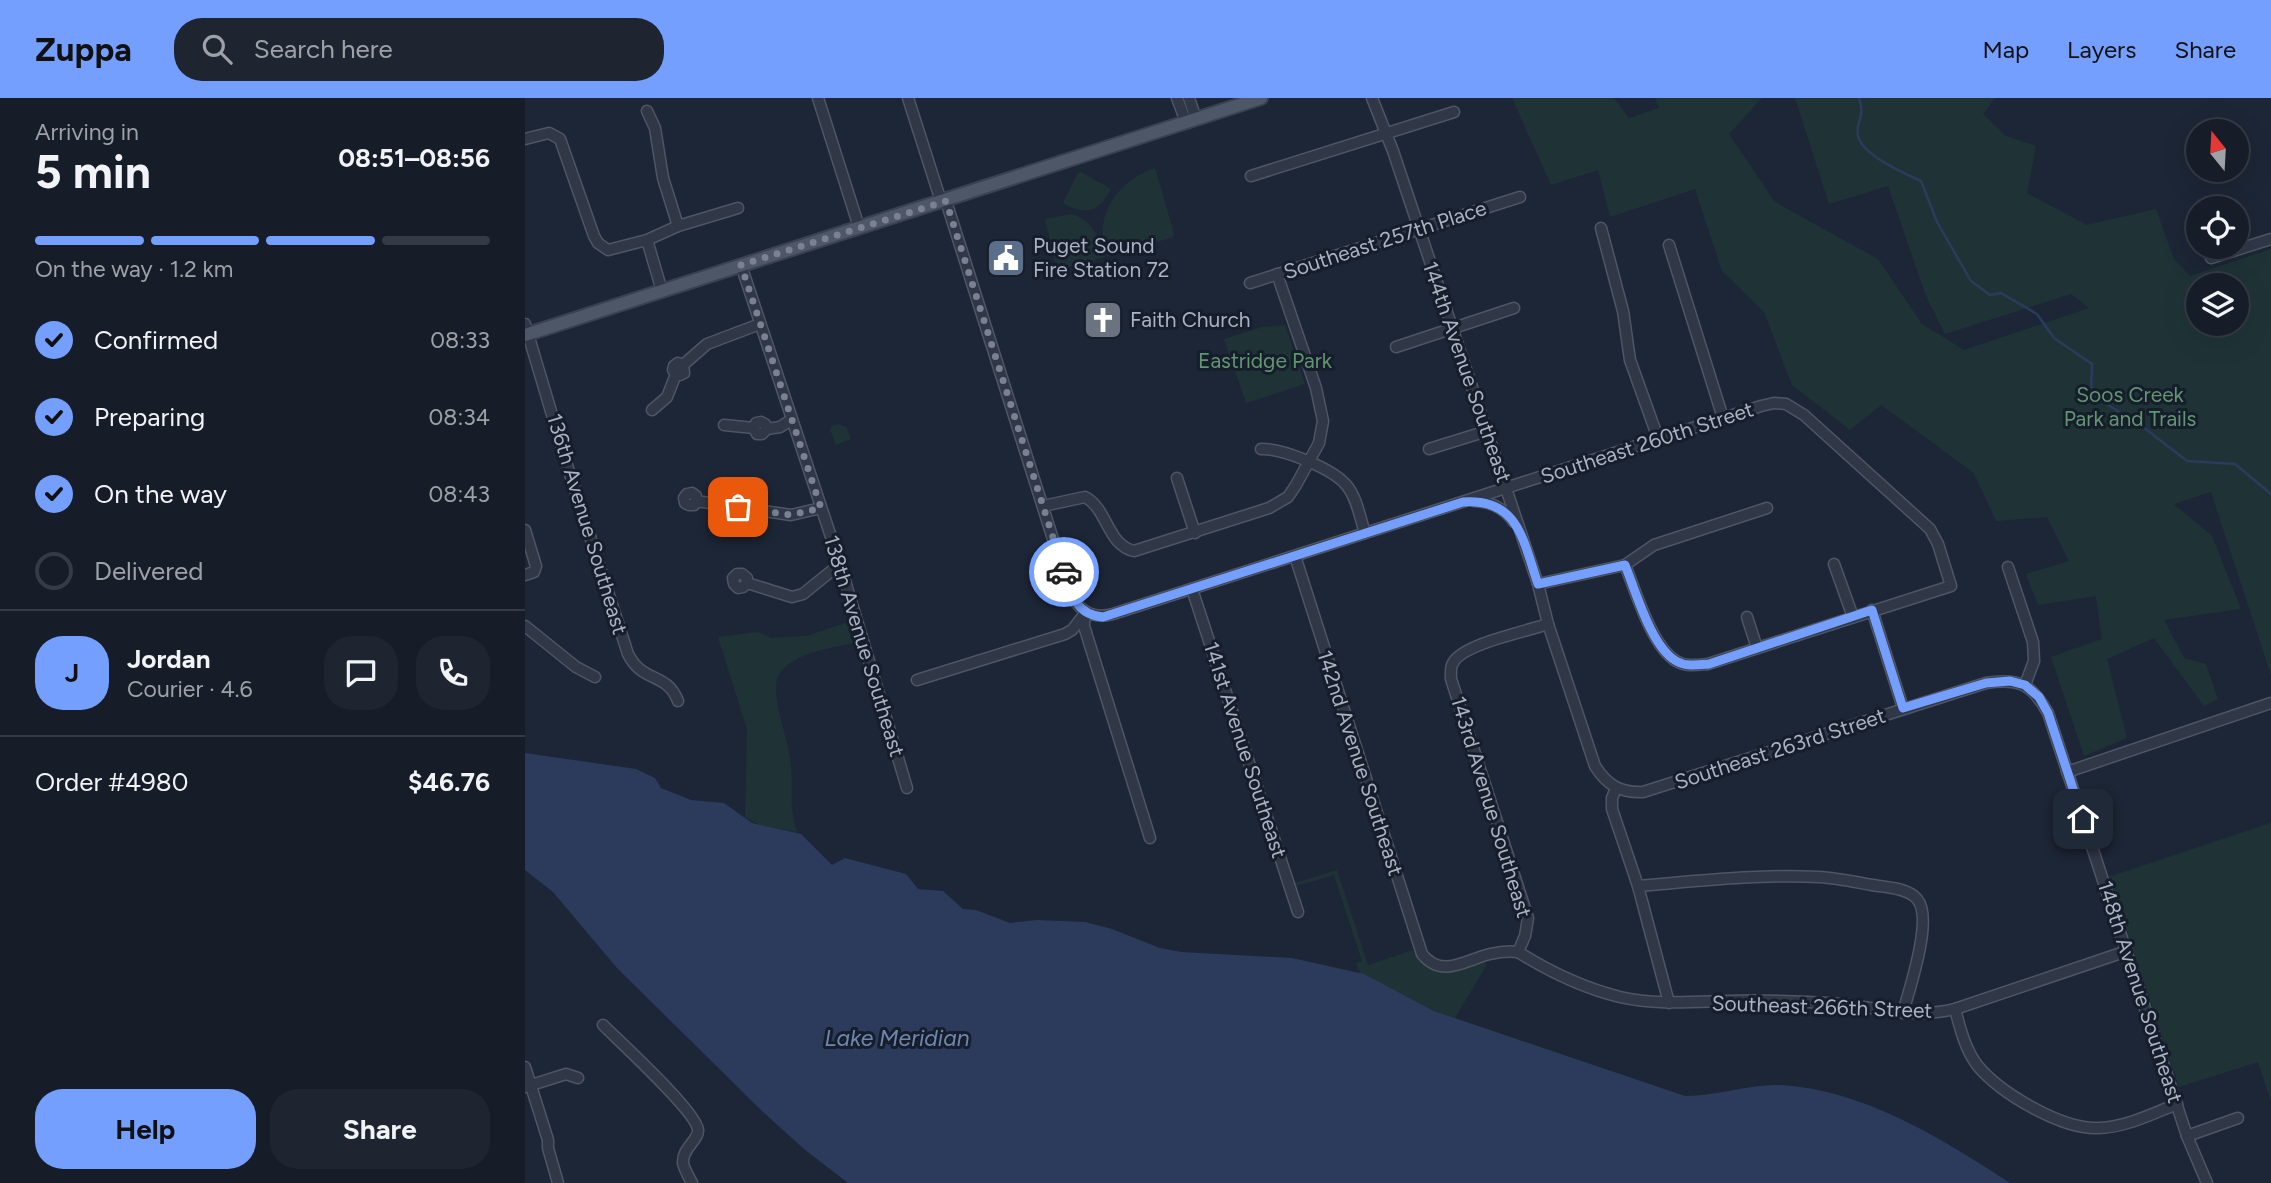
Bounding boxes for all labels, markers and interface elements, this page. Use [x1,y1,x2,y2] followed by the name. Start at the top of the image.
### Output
[174,18,664,81] search box
[35,30,132,69] text: Zuppa
[198,30,236,68] icon: search
[254,33,393,65] text: Search here
[1982,35,2029,64] text: Map
[2067,35,2136,64] text: Layers
[2174,35,2236,64] text: Share
[35,118,139,146] text: Arriving in
[2186,119,2249,182] north arrow
[2186,119,2249,336] map controls
[338,142,490,174] text: 08:51–08:56
[35,144,151,200] text: 5 min
[1280,195,1489,284] street label: Southeast 257th Place
[2186,196,2249,259] button: locate
[1033,233,1169,282] place label: Puget Sound Fire Station 72
[985,237,1027,279] public building icon: Puget Sound Fire Station 72
[35,255,233,283] text: On the way · 1.2 km
[1418,258,1517,486] street label: 144th Avenue Southeast
[2186,273,2249,336] button: layers
[1082,299,1124,341] church icon: Faith Church
[1130,307,1250,332] place label: Faith Church
[35,321,73,359] icon: check
[94,324,218,356] text: Confirmed
[430,326,490,354] text: 08:33
[1198,348,1333,373] park label: Eastridge Park
[2064,382,2196,431] park label: Soos Creek Park and Trails
[1537,396,1756,489] street label: Southeast 260th Street
[35,398,73,436] icon: check
[94,401,205,433] text: Preparing
[429,403,490,431] text: 08:34
[542,411,633,637] street label: 136th Avenue Southeast
[35,475,73,513] icon: check
[708,477,768,537] pin
[94,478,227,510] text: On the way
[429,480,490,508] text: 08:43
[719,488,757,526] icon: bag
[819,532,910,760] street label: 138th Avenue Southeast
[1029,537,1099,607] courier
[1045,553,1083,591] icon: car
[94,555,203,587] text: Delivered
[324,636,398,710] button: chat
[416,636,490,710] button: phone
[1199,639,1292,861] street label: 141st Avenue Southeast
[127,643,210,675] text: Jordan
[1312,647,1409,879] street label: 142nd Avenue Southeast
[65,657,79,689] text: J
[127,675,253,703] text: Courier · 4.6
[1446,693,1537,921] street label: 143rd Avenue Southeast
[1671,703,1888,794] street label: Southeast 263rd Street
[35,766,188,798] text: Order #4980
[408,766,490,798] text: $46.76
[2053,789,2113,849] pin
[2064,800,2102,838] icon: home
[2093,878,2188,1106] street label: 148th Avenue Southeast
[1711,990,1933,1023] street label: Southeast 266th Street
[824,1024,970,1052] water label: Lake Meridian
[35,1089,256,1169] button: Help
[270,1089,490,1169] button: Share

